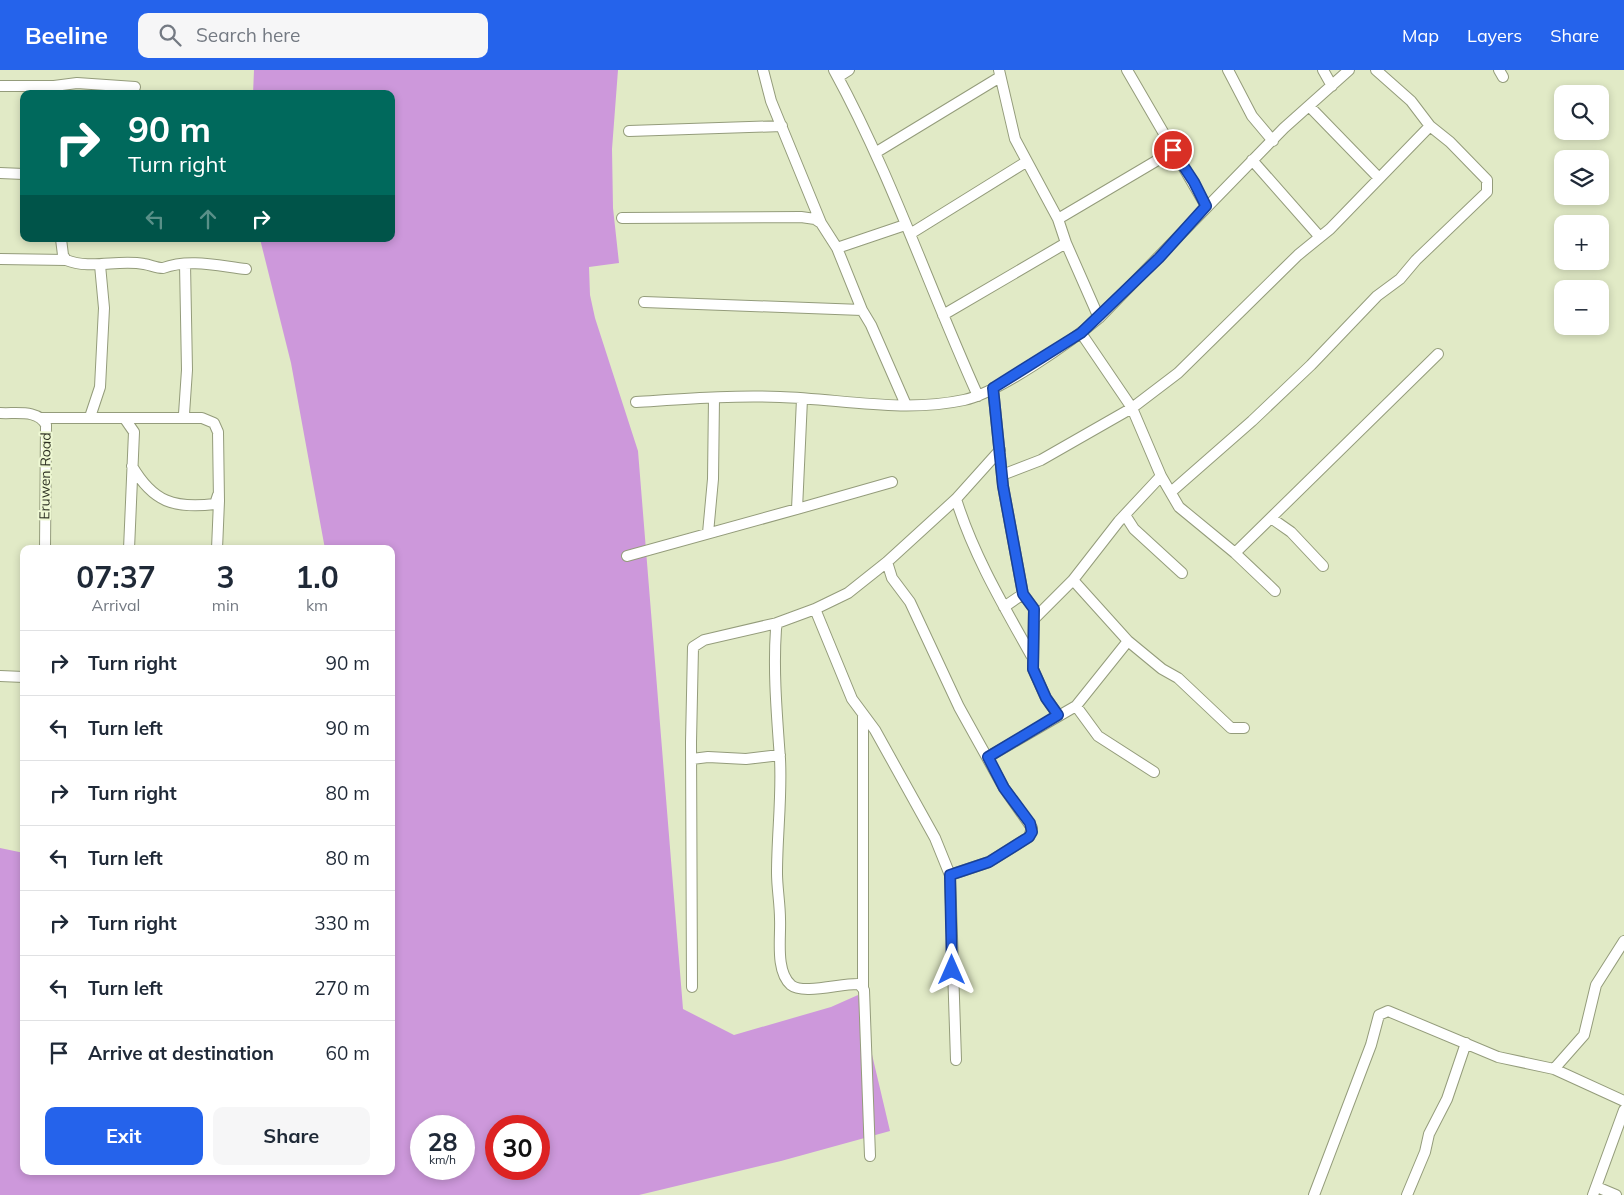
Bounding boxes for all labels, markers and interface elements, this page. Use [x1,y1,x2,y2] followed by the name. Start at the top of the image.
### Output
[138,13,488,58] search box
[25,20,108,50] text: Beeline
[156,21,184,49] icon: search
[196,23,300,47] text: Search here
[1402,24,1439,47] text: Map
[1467,24,1522,47] text: Layers
[1550,24,1599,47] text: Share
[1554,85,1609,335] map controls
[1554,85,1609,140] button: search
[128,107,211,151] text: 90 m
[45,110,110,175] icon: right
[1152,129,1194,171] pin
[1159,136,1187,164] icon: arrive
[128,150,226,178] text: Turn right
[1554,150,1609,205] button: layers
[141,205,169,233] icon: left
[194,205,222,233] icon: ahead
[247,205,275,233] icon: right
[1554,215,1609,270] button: +
[1554,280,1609,335] button: −
[35,432,55,520] street label: Eruwen Road
[76,558,156,596] text: 07:37
[216,558,234,596] text: 3
[295,558,339,596] text: 1.0
[91,595,140,615] text: Arrival
[212,595,239,615] text: min
[306,595,328,615] text: km
[45,649,73,677] icon: right
[88,651,177,675] text: Turn right
[326,651,370,675] text: 90 m
[45,714,73,742] icon: left
[88,716,163,740] text: Turn left
[326,716,370,740] text: 90 m
[45,779,73,807] icon: right
[88,781,177,805] text: Turn right
[326,781,370,805] text: 80 m
[45,844,73,872] icon: left
[88,846,163,870] text: Turn left
[326,846,370,870] text: 80 m
[45,909,73,937] icon: right
[88,911,177,935] text: Turn right
[314,911,370,935] text: 330 m
[925,943,977,995] position arrow
[45,974,73,1002] icon: left
[88,976,163,1000] text: Turn left
[314,976,370,1000] text: 270 m
[45,1039,73,1067] icon: arrive
[88,1041,274,1065] text: Arrive at destination
[326,1041,370,1065] text: 60 m
[45,1107,203,1165] button: Exit
[213,1107,370,1165] button: Share
[485,1115,550,1180] speed limit sign: 30
[427,1126,458,1157] text: 28
[429,1152,456,1167] text: km/h

